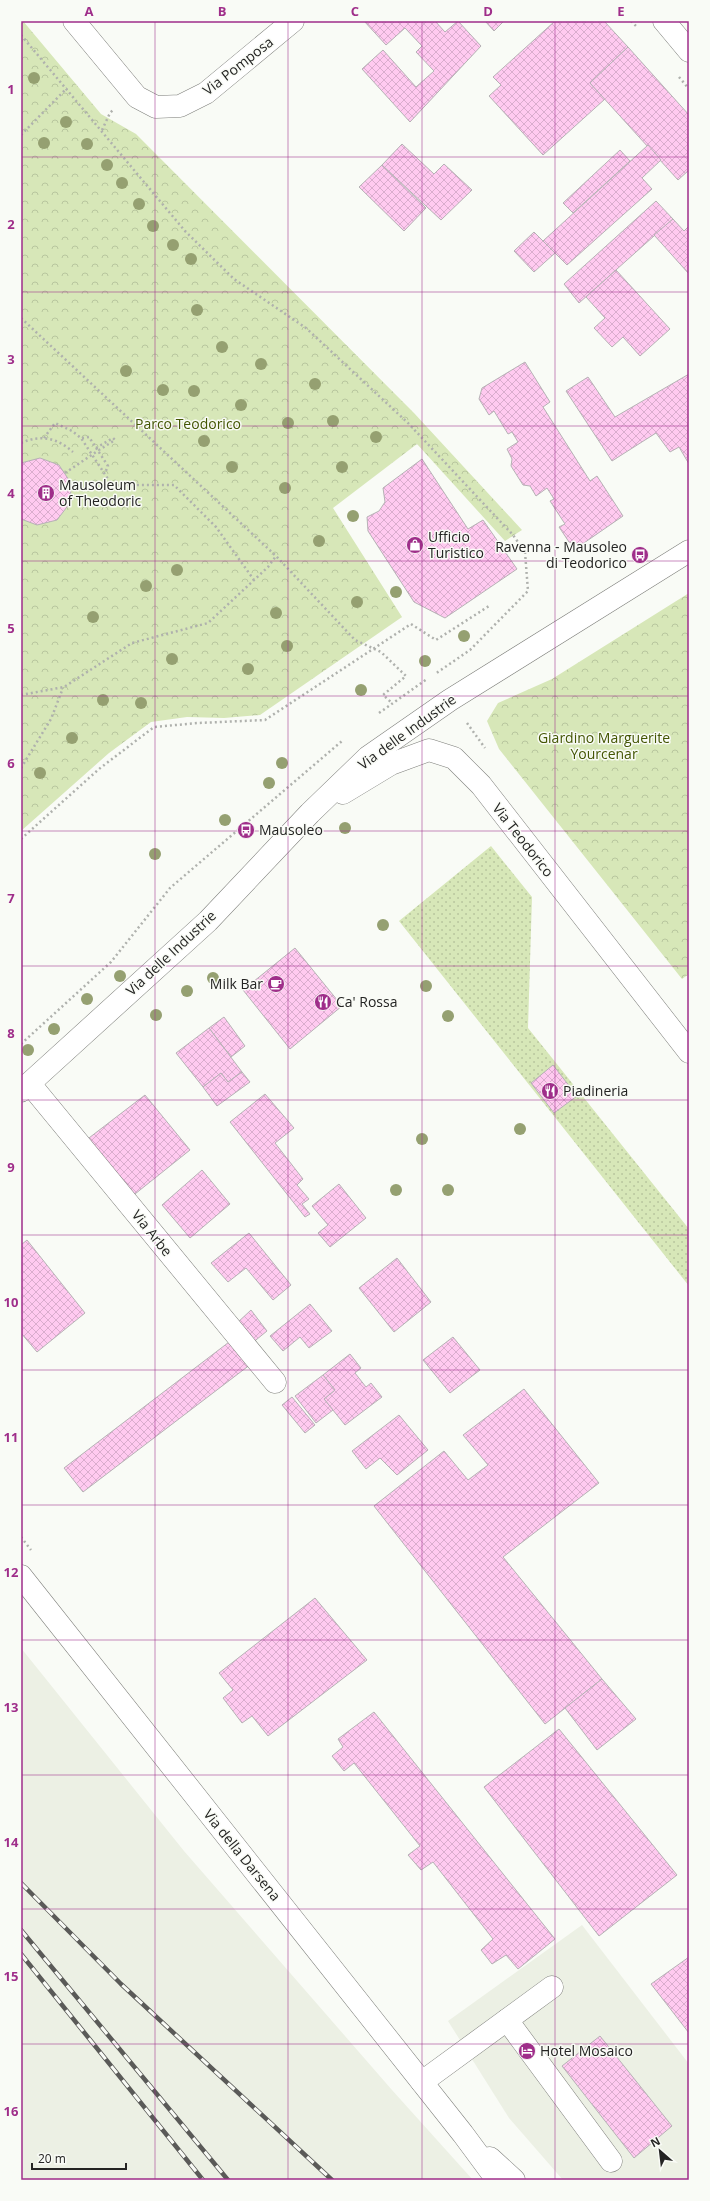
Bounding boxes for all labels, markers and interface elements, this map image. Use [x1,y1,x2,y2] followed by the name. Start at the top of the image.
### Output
[85,2,94,20] text: A
[218,2,227,20] text: B
[351,2,359,20] text: C
[483,2,493,20] text: D
[617,2,625,20] text: E
[199,32,277,99] street label: Via Pomposa
[7,80,15,98] text: 1
[7,215,15,233] text: 2
[7,350,15,368] text: 3
[135,414,241,433] park label: Parco Teodorico
[59,475,142,510] place label: Mausoleum of Theodoric
[36,483,56,503] building icon: Mausoleum of Theodoric
[7,484,15,502] text: 4
[428,527,484,562] place label: Ufficio Turistico
[405,535,425,555] shop icon: Ufficio Turistico
[495,537,627,572] place label: Ravenna - Mausoleo di Teodorico
[630,545,650,565] bus stop icon: Ravenna - Mausoleo di Teodorico
[7,619,15,637] text: 5
[354,690,460,774] street label: Via delle Industrie
[538,728,670,763] park label: Giardino Marguerite Yourcenar
[7,754,15,772] text: 6
[489,799,558,880] street label: Via Teodorico
[236,820,256,840] bus stop icon: Mausoleo
[259,820,323,839] place label: Mausoleo
[7,889,15,907] text: 7
[121,906,220,999] street label: Via delle Industrie
[210,974,263,993] place label: Milk Bar
[266,974,286,994] cafe icon: Milk Bar
[313,992,333,1012] restaurant icon: Ca' Rossa
[336,992,398,1011] place label: Ca' Rossa
[7,1024,15,1042] text: 8
[540,1081,560,1101] restaurant icon: Piadineria
[563,1081,628,1100] place label: Piadineria
[7,1158,15,1176] text: 9
[128,1206,177,1260] street label: Via Arbe
[4,1293,18,1311] text: 10
[4,1428,18,1446] text: 11
[4,1563,19,1581] text: 12
[4,1698,18,1716] text: 13
[200,1805,285,1904] street label: Via della Darsena
[4,1833,19,1851] text: 14
[4,1967,18,1985] text: 15
[517,2041,537,2061] hotel icon: Hotel Mosaico
[540,2041,633,2060] place label: Hotel Mosaico
[4,2102,19,2120] text: 16
[640,2131,680,2171] north arrow
[648,2133,663,2150] text: N
[32,2145,126,2171] scale bar
[38,2150,66,2167] text: 20 m

